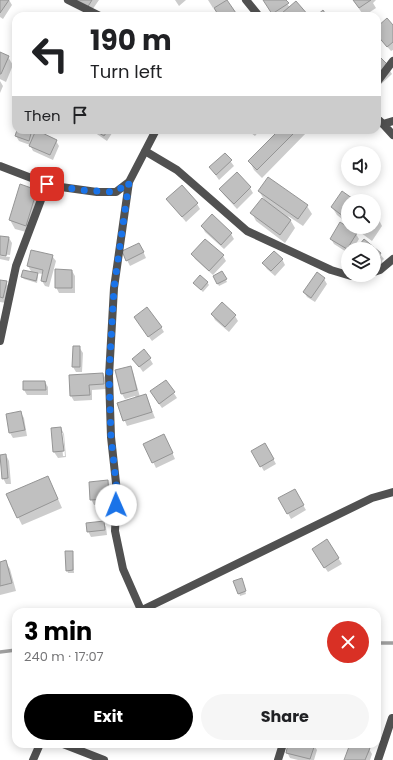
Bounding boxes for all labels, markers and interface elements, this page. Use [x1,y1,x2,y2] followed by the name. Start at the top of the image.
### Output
[90,21,172,60] text: 190 m
[24,28,76,80] icon: left
[90,59,162,84] text: Turn left
[69,104,91,126] icon: arrive
[24,105,61,126] text: Then
[341,146,381,282] map controls
[341,146,381,186] button: sound
[30,167,64,201] pin
[36,173,58,195] icon: arrive
[341,194,381,234] button: search
[341,242,381,282] button: layers
[95,484,137,526] position arrow
[24,615,92,648] text: 3 min
[327,621,369,663] button: close
[24,647,104,666] text: 240 m · 17:07
[24,694,193,740] button: Exit
[201,694,369,740] button: Share

